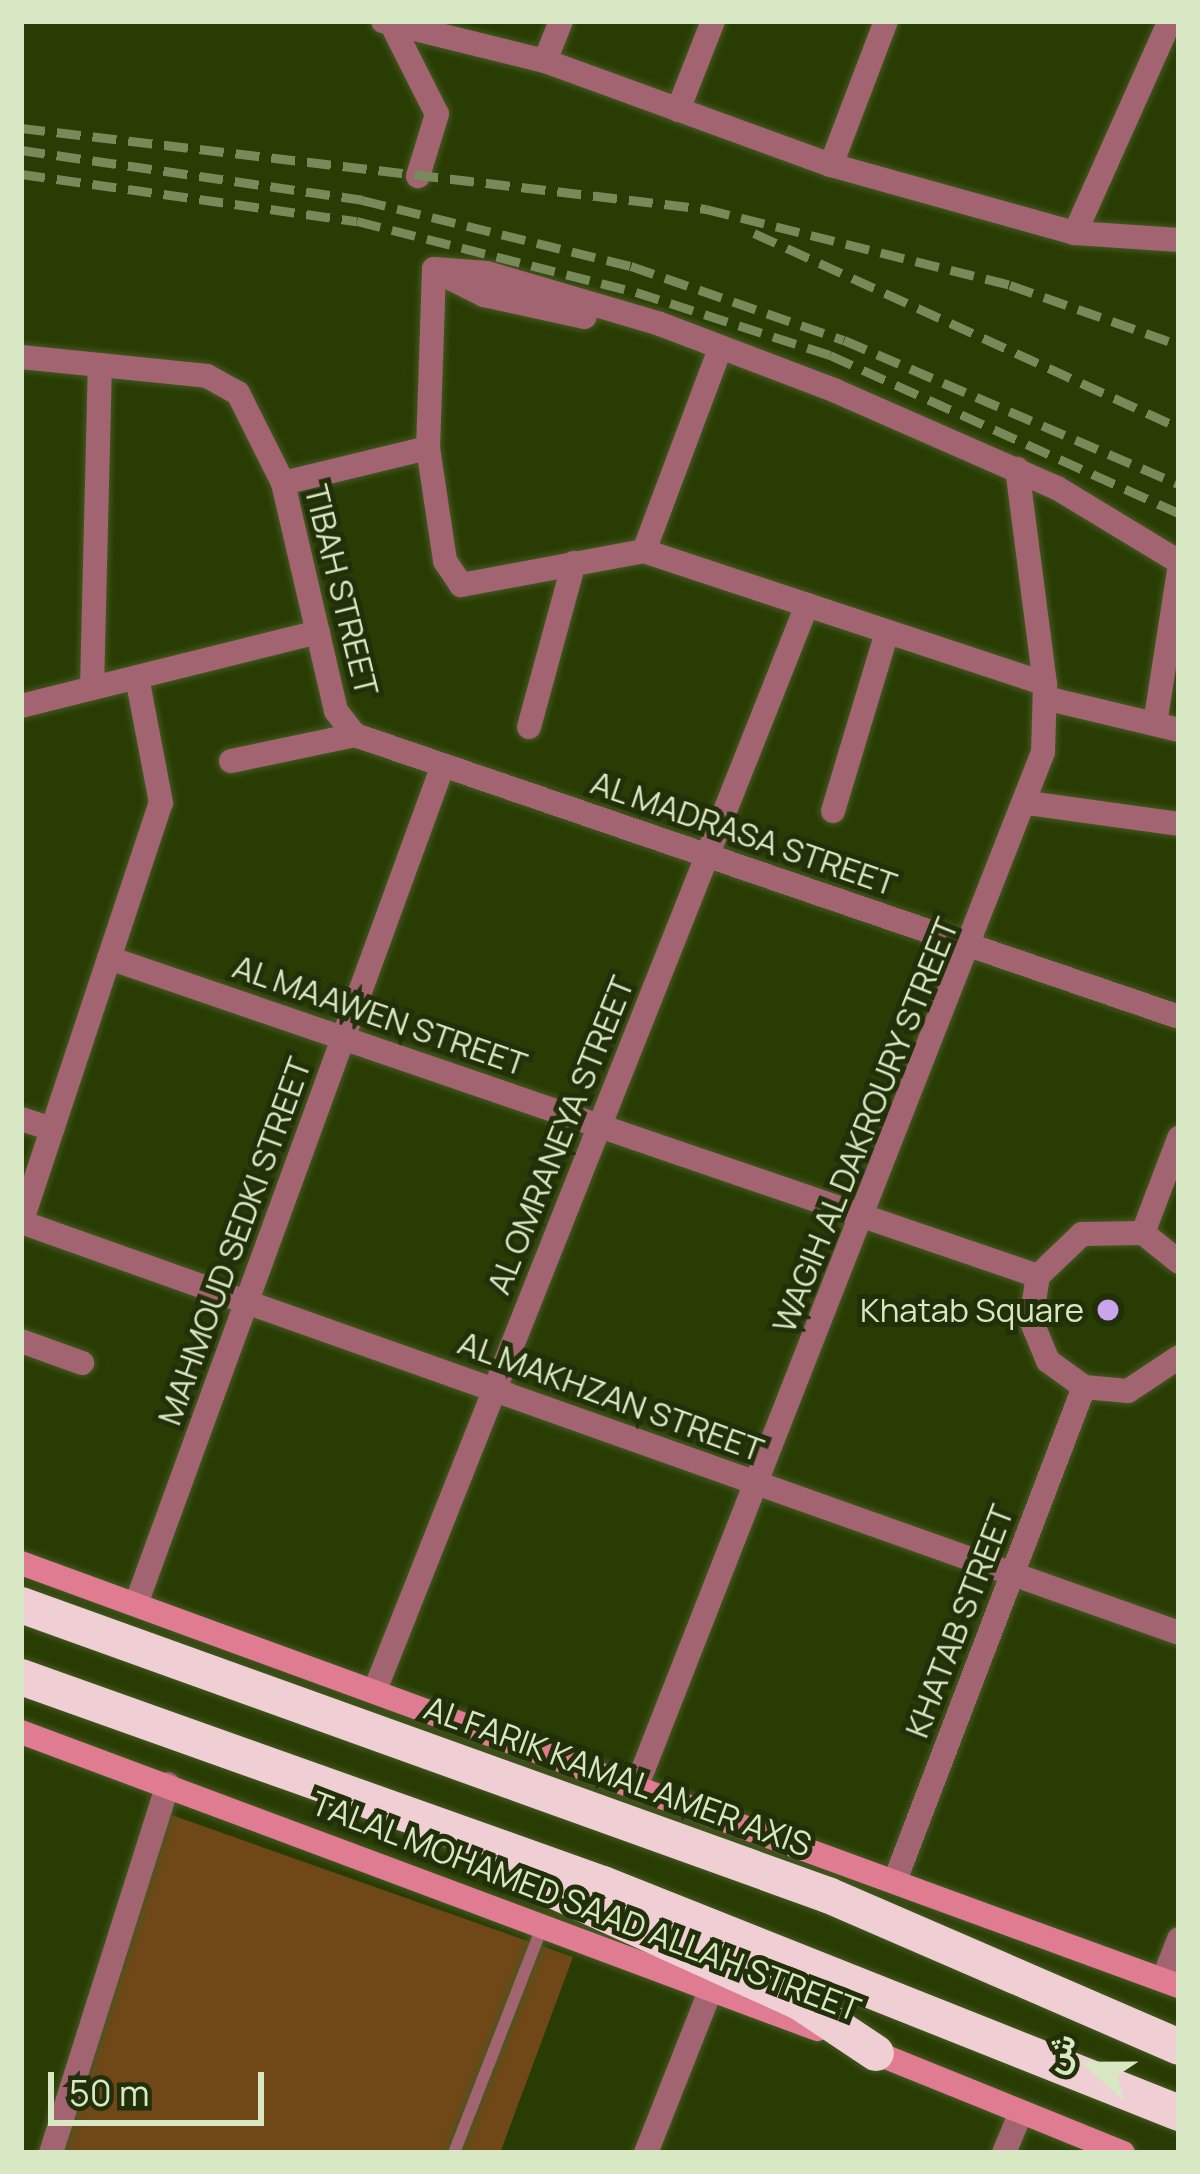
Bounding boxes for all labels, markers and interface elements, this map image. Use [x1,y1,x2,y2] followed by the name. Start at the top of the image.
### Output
[297,480,387,700] street label: TIBAH STREET
[585,762,903,904] street label: AL MADRASA STREET
[763,911,967,1339] street label: WAGIH AL DAKROURY STREET
[227,946,533,1084] street label: AL MAAWEN STREET
[478,970,642,1300] street label: AL OMRANEYA STREET
[149,1052,319,1430] street label: MAHMOUD SEDKI STREET
[860,1290,1084,1330] place label: Khatab Square
[1095,1297,1121,1323] marker: Khatab Square
[452,1322,770,1470] street label: AL MAKHZAN STREET
[896,1499,1022,1743] street label: KHATAB STREET
[417,1687,819,1865] street label: AL FARIK KAMAL AMER AXIS
[305,1782,867,2030] street label: TALAL MOHAMED SAAD ALLAH STREET
[1032,2006,1152,2126] north arrow
[1030,2026,1086,2079] text: ش
[54,2048,270,2122] scale bar
[69,2068,149,2117] text: 50 m

